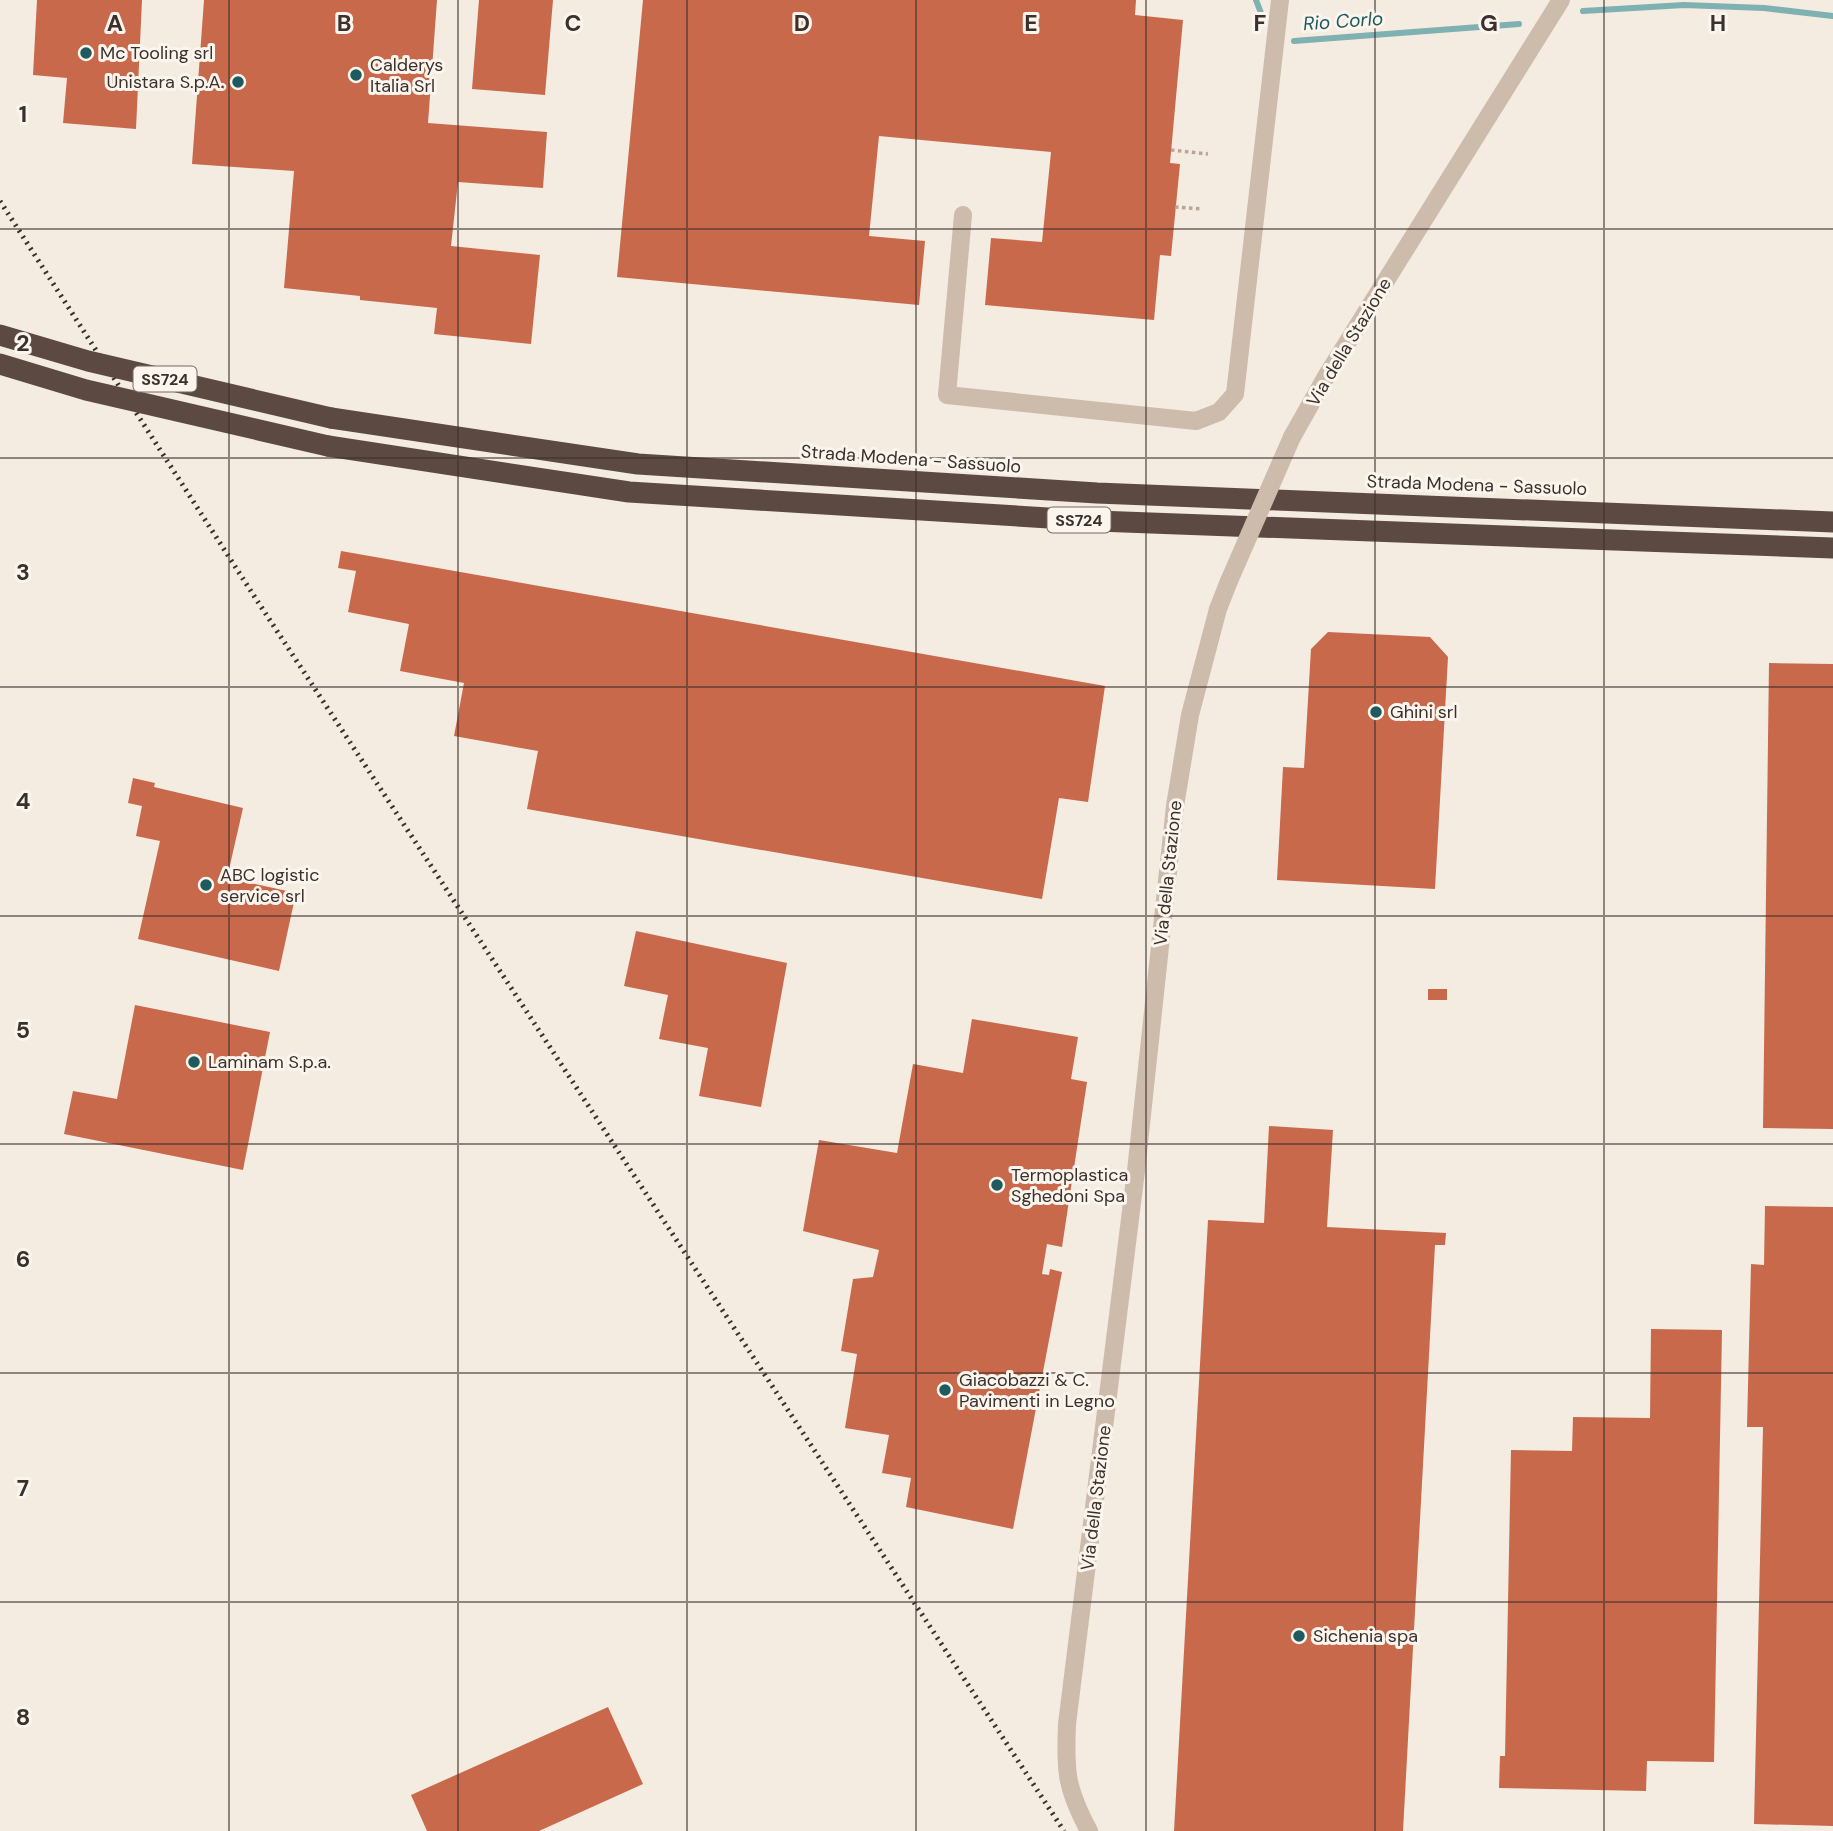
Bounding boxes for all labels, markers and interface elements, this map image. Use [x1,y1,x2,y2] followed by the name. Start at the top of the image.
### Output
[1302,6,1384,36] water label: Rio Corlo
[107,8,123,38] text: A
[337,8,351,38] text: B
[565,8,581,38] text: C
[794,8,810,38] text: D
[1024,8,1038,38] text: E
[1254,8,1267,38] text: F
[1480,8,1498,38] text: G
[1710,8,1726,38] text: H
[100,41,213,65] place label: Mc Tooling srl
[78,45,94,61] marker: Mc Tooling srl
[370,53,443,98] place label: Calderys Italia Srl
[348,67,364,83] marker: Calderys Italia Srl
[106,70,224,94] place label: Unistara S.p.A.
[230,74,246,90] marker: Unistara S.p.A.
[19,99,27,129] text: 1
[1301,273,1397,411] street label: Via della Stazione
[16,328,30,358] text: 2
[134,366,196,392] road number: SS724
[800,439,1022,479] street label: Strada Modena - Sassuolo
[1366,469,1588,501] street label: Strada Modena - Sassuolo
[1048,508,1110,533] road number: SS724
[16,557,30,587] text: 3
[1390,700,1457,724] place label: Ghini srl
[1368,704,1384,720] marker: Ghini srl
[16,786,31,816] text: 4
[1148,799,1188,947] street label: Via della Stazione
[220,863,320,908] place label: ABC logistic service srl
[198,877,214,893] marker: ABC logistic service srl
[16,1015,30,1045] text: 5
[208,1050,331,1074] place label: Laminam S.p.a.
[186,1054,202,1070] marker: Laminam S.p.a.
[1011,1163,1128,1208] place label: Termoplastica Sghedoni Spa
[989,1177,1005,1193] marker: Termoplastica Sghedoni Spa
[16,1244,30,1274] text: 6
[959,1368,1115,1413] place label: Giacobazzi & C. Pavimenti in Legno
[937,1382,953,1398] marker: Giacobazzi & C. Pavimenti in Legno
[1075,1424,1117,1572] street label: Via della Stazione
[17,1473,29,1503] text: 7
[1313,1624,1418,1648] place label: Sichenia spa
[1291,1628,1307,1644] marker: Sichenia spa
[16,1702,30,1732] text: 8

